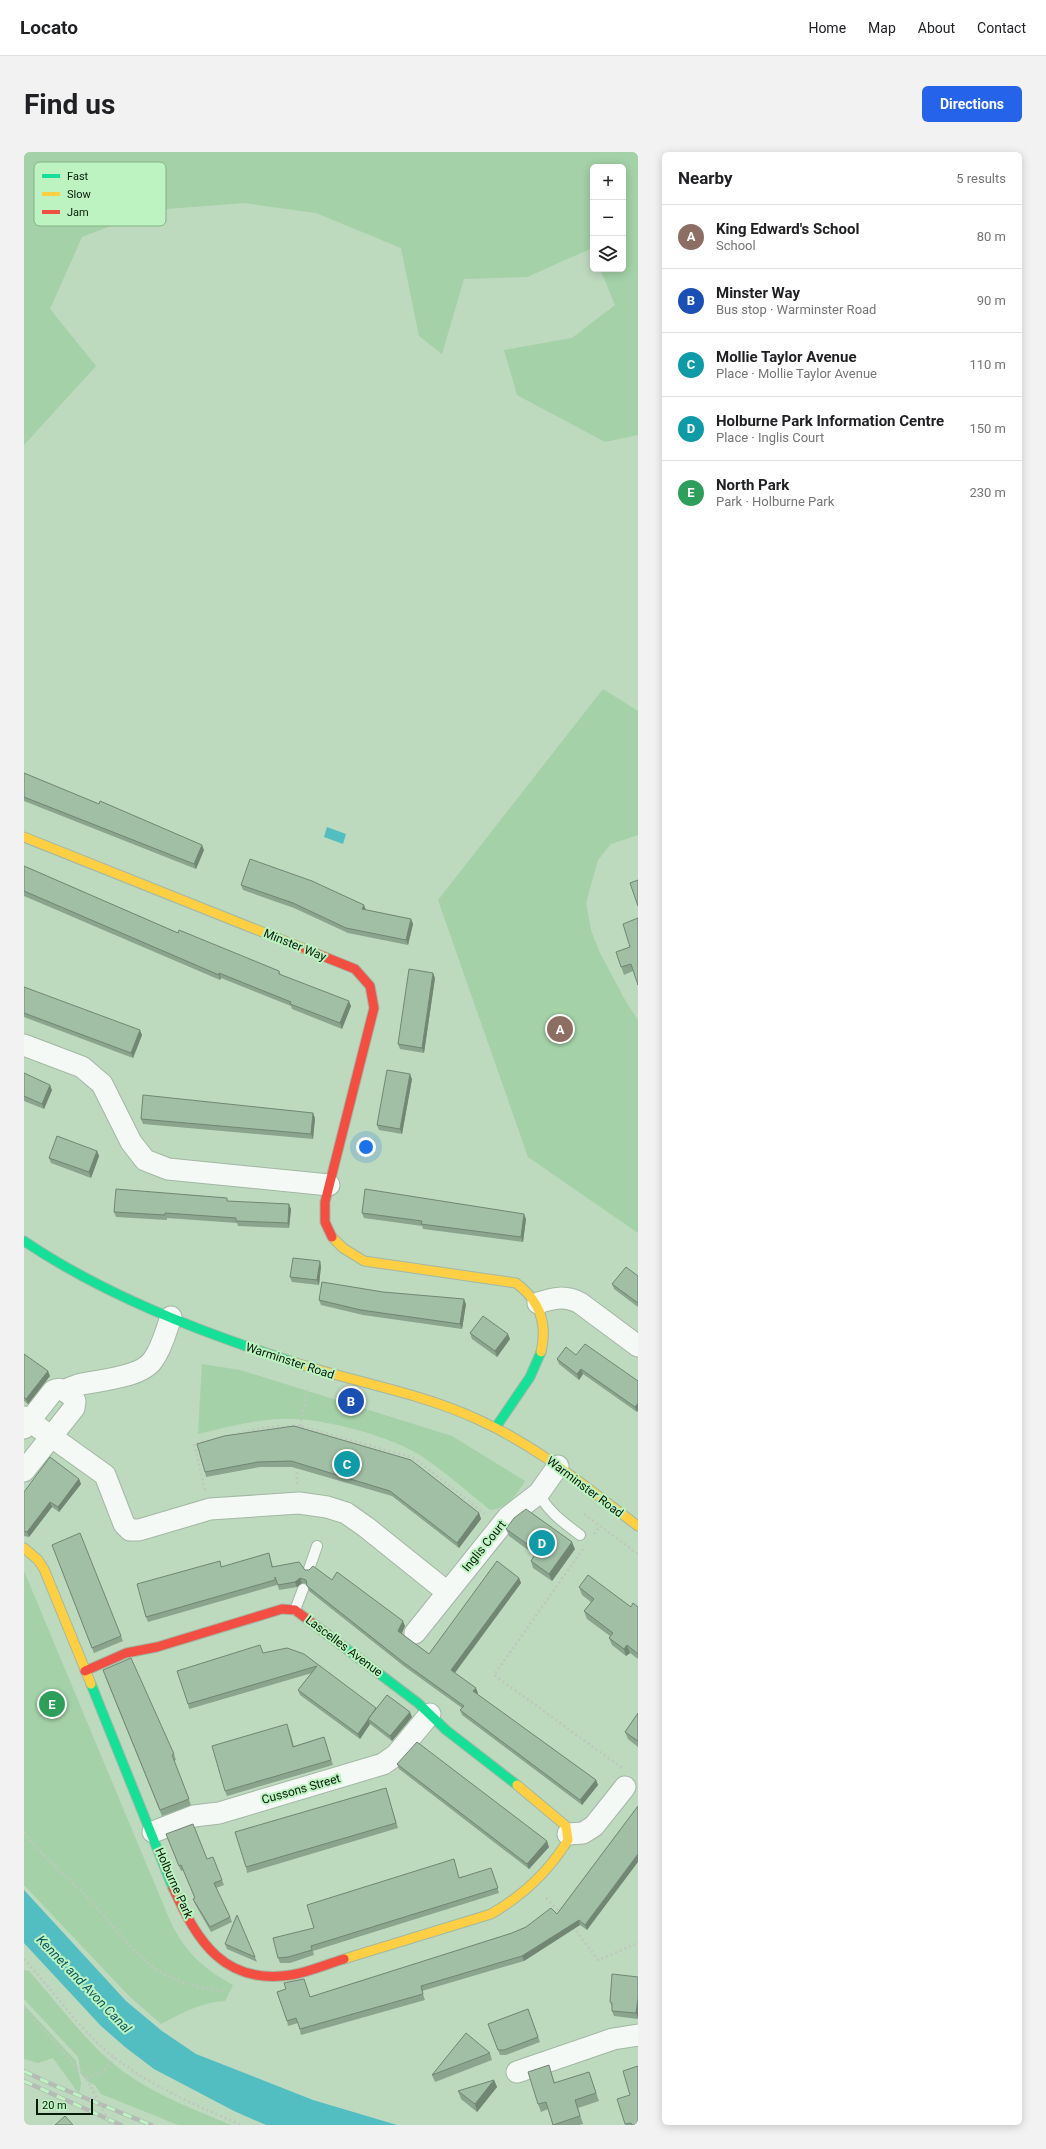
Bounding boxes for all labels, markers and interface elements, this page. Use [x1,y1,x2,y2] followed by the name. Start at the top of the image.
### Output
[20,16,78,39] text: Locato
[808,20,846,36] text: Home
[868,20,896,36] text: Map
[918,20,955,36] text: About
[977,20,1026,36] text: Contact
[922,86,1022,122] button: Directions
[24,88,115,121] text: Find us
[34,162,166,226] legend
[590,164,626,272] map controls
[590,164,626,200] button: +
[678,168,733,188] text: Nearby
[67,170,89,183] text: Fast
[956,171,1006,186] text: 5 results
[67,188,91,201] text: Slow
[590,200,626,236] button: −
[67,206,89,219] text: Jam
[716,220,859,238] text: King Edward's School
[687,229,695,244] text: A
[977,229,1006,244] text: 80 m
[590,236,626,272] button: layers
[716,238,756,253] text: School
[716,284,800,302] text: Minster Way
[687,293,695,308] text: B
[977,293,1006,308] text: 90 m
[716,302,876,317] text: Bus stop · Warminster Road
[716,348,857,366] text: Mollie Taylor Avenue
[687,357,695,372] text: C
[969,357,1006,372] text: 110 m
[716,366,877,381] text: Place · Mollie Taylor Avenue
[716,412,944,430] text: Holburne Park Information Centre
[687,421,695,436] text: D
[969,421,1006,436] text: 150 m
[716,430,824,445] text: Place · Inglis Court
[716,476,789,494] text: North Park
[687,485,695,500] text: E
[969,485,1006,500] text: 230 m
[716,494,834,509] text: Park · Holburne Park
[262,926,329,964] street label: Minster Way
[547,1014,573,1044] pin: A
[356,1137,376,1157] your location
[244,1340,336,1382] street label: Warminster Road
[338,1386,364,1416] pin: B
[334,1449,360,1479] pin: C
[544,1454,626,1520] street label: Warminster Road
[459,1518,509,1574] street label: Inglis Court
[529,1528,555,1558] pin: D
[303,1613,385,1679] street label: Lascelles Avenue
[39,1689,65,1719] pin: E
[260,1771,342,1807] street label: Cussons Street
[152,1845,196,1921] street label: Holburne Park
[34,1932,135,2037] water label: Kennet and Avon Canal
[36,2097,93,2116] scale bar
[42,2099,67,2112] text: 20 m

